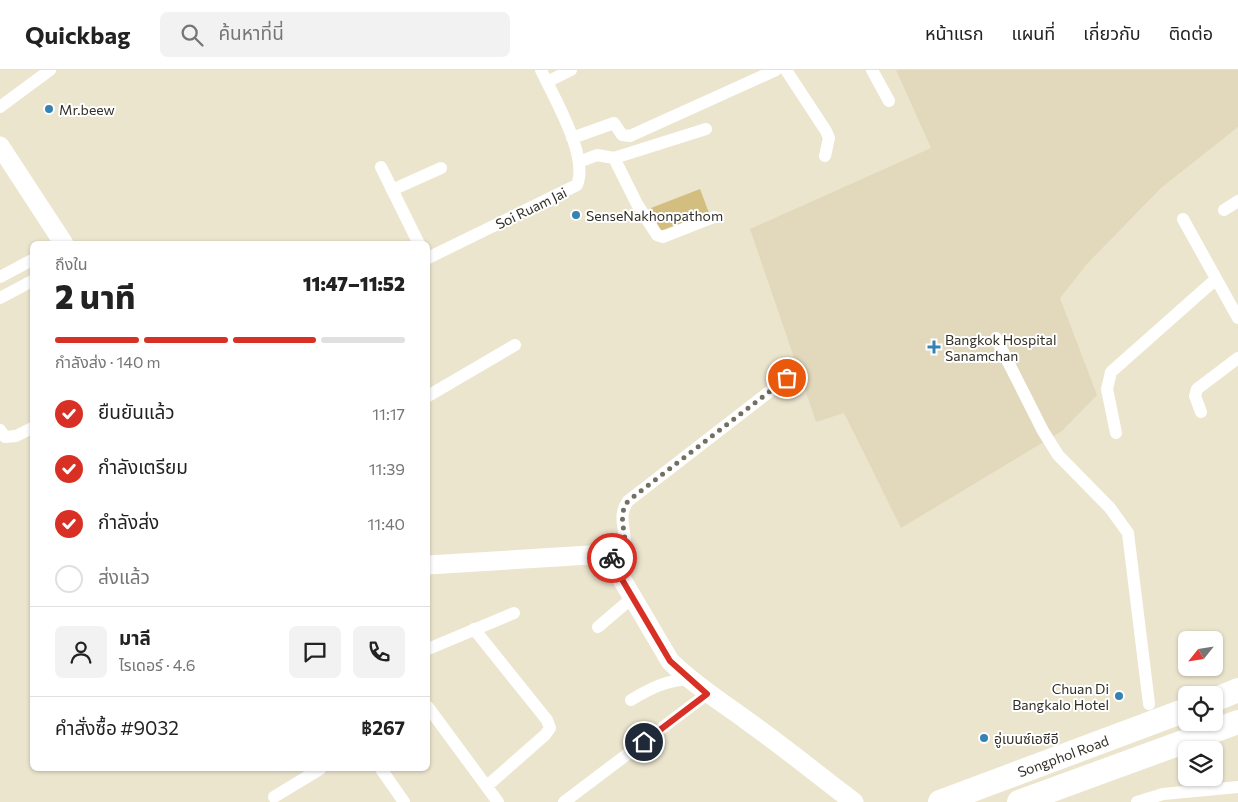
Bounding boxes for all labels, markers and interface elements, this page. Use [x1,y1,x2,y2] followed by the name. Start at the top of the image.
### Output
[160,12,510,57] search box
[25,20,130,49] text: Quickbag
[178,21,206,49] icon: search
[218,21,284,44] text: ค้นหาที่นี่
[925,22,983,44] text: หน้าแรก
[1011,22,1055,44] text: แผนที่
[1083,22,1141,44] text: เกี่ยวกับ
[1169,22,1213,44] text: ติดต่อ
[59,101,115,118] place label: Mr.beew
[43,103,55,115] marker: Mr.beew
[493,183,569,233] street label: Soi Ruam Jai
[586,207,723,224] place label: SenseNakhonpathom
[570,209,582,221] marker: SenseNakhonpathom
[55,254,88,273] text: ถึงใน
[303,272,405,295] text: 11:47–11:52
[55,276,136,316] text: 2 นาที
[945,331,1056,364] place label: Bangkok Hospital Sanamchan
[927,340,941,354] marker: Bangkok Hospital Sanamchan
[55,352,160,371] text: กำลังส่ง · 140 m
[766,357,808,399] pin
[773,364,801,392] icon: bag
[55,400,83,428] icon: check
[98,400,175,423] text: ยืนยันแล้ว
[372,404,405,423] text: 11:17
[55,455,83,483] icon: check
[98,455,188,478] text: กำลังเตรียม
[369,459,405,478] text: 11:39
[55,510,83,538] icon: check
[98,510,159,533] text: กำลังส่ง
[368,514,405,533] text: 11:40
[587,533,637,583] courier
[598,544,626,572] icon: bike
[98,565,150,588] text: ส่งแล้ว
[55,626,107,678] button: person
[119,626,151,649] text: มาลี
[289,626,341,678] button: chat
[353,626,405,678] button: phone
[1178,631,1222,676] north arrow
[1178,631,1223,786] map controls
[119,655,196,674] text: ไรเดอร์ · 4.6
[1012,680,1109,713] place label: Chuan Di Bangkalo Hotel
[1178,686,1223,731] button: locate
[1113,690,1125,702] marker: Chuan Di Bangkalo Hotel
[55,716,179,739] text: คำสั่งซื้อ #9032
[361,716,405,739] text: ฿267
[623,721,665,763] pin
[630,728,658,756] icon: home
[994,730,1059,748] place label: อู่เบนซ์เอซีอี
[978,732,990,744] marker: อู่เบนซ์เอซีอี
[1015,732,1111,780] street label: Songphol Road
[1178,741,1223,786] button: layers

